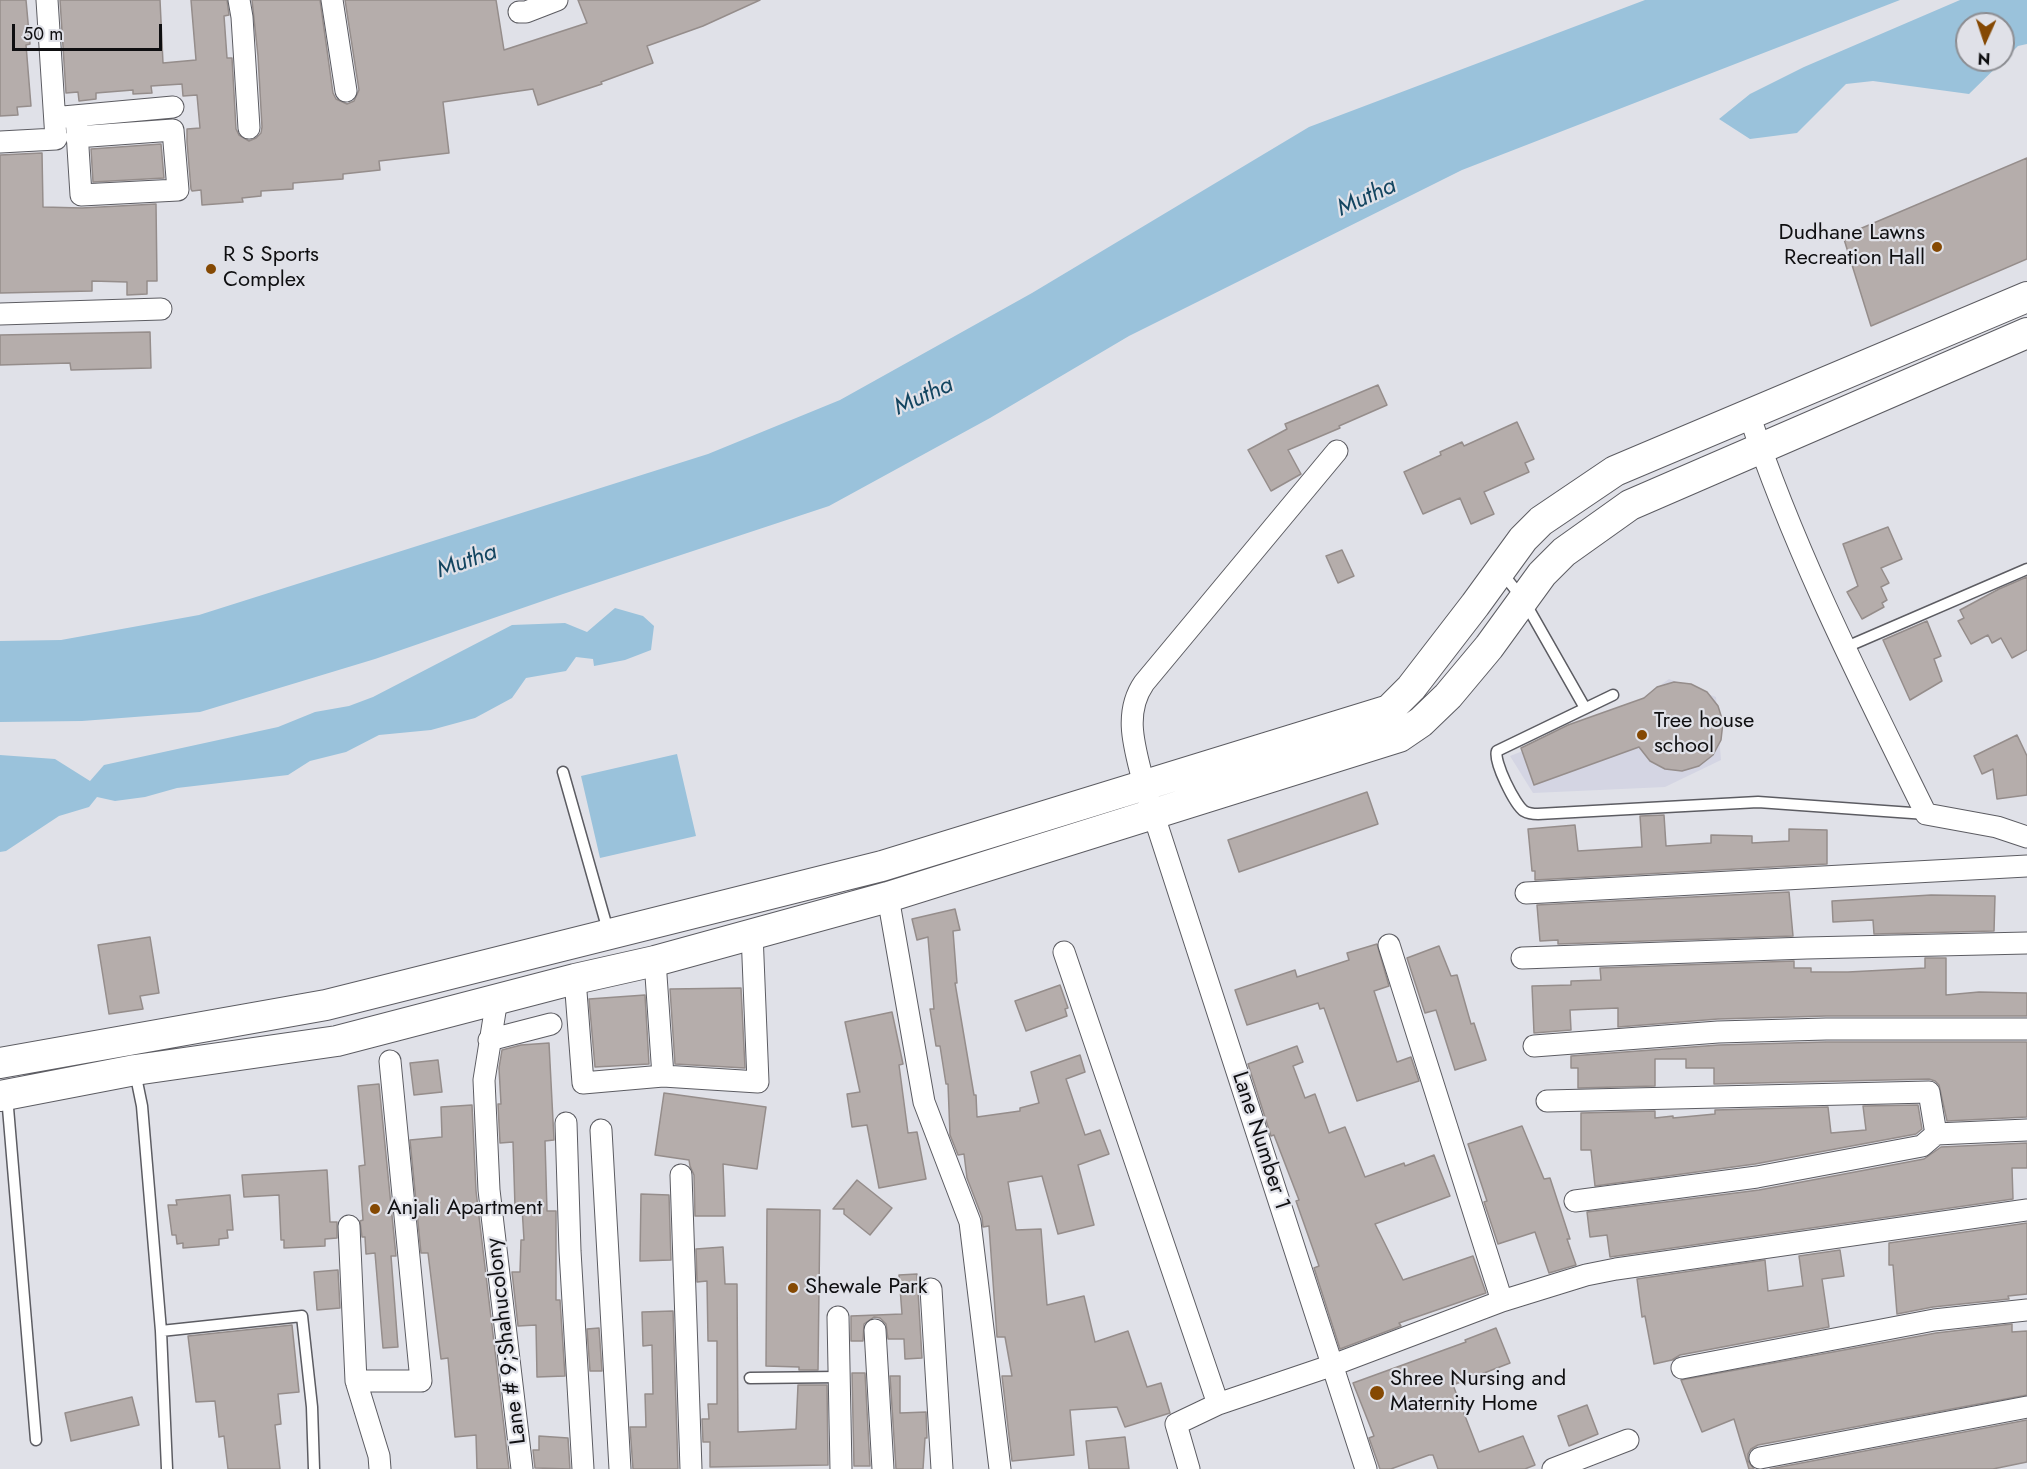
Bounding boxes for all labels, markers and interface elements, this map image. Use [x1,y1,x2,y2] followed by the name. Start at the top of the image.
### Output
[15,12,165,50] scale bar
[1955,12,2015,72] north arrow
[23,21,63,47] text: 50 m
[1977,47,1991,70] text: N
[1333,172,1401,224] water label: Mutha
[1779,221,1925,272] place label: Dudhane Lawns Recreation Hall
[1930,240,1944,254] marker: Dudhane Lawns Recreation Hall
[223,243,319,294] place label: R S Sports Complex
[204,262,218,276] marker: R S Sports Complex
[890,371,958,423] water label: Mutha
[433,538,501,586] water label: Mutha
[1654,709,1754,760] place label: Tree house school
[1635,728,1649,742] marker: Tree house school
[1225,1069,1295,1213] street label: Lane Number 1
[387,1196,542,1222] place label: Anjali Apartment
[368,1202,382,1216] marker: Anjali Apartment
[481,1236,533,1446] street label: Lane # 9;Shahucolony
[805,1275,927,1301] place label: Shewale Park
[786,1281,800,1295] marker: Shewale Park
[1390,1367,1566,1418] place label: Shree Nursing and Maternity Home
[1368,1384,1386,1402] marker: Shree Nursing and Maternity Home

